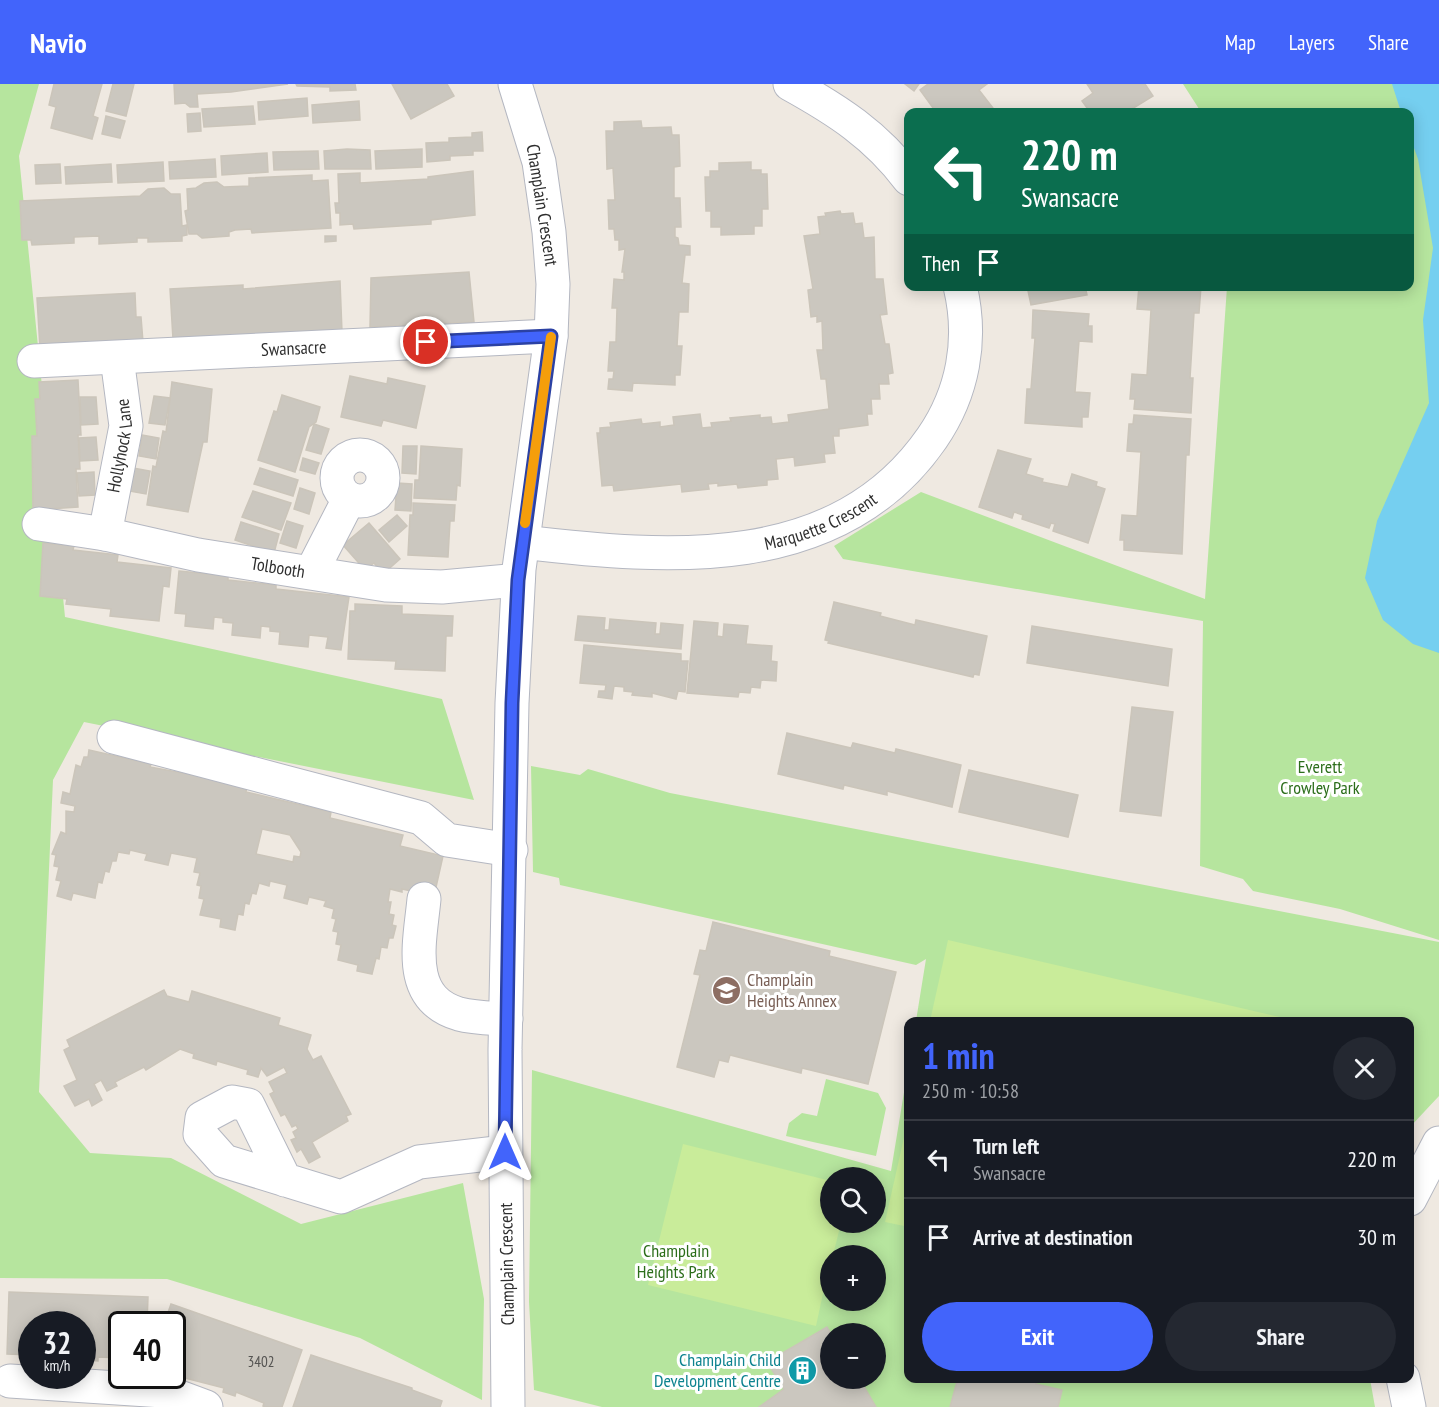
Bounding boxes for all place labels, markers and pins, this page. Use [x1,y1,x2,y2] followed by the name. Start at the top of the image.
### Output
[400,316,451,367] pin
[747,968,837,1012] place label: Champlain Heights Annex
[710,974,742,1006] school or university icon: Champlain Heights Annex
[654,1348,781,1392] place label: Champlain Child Development Centre
[786,1354,818,1386] building icon: Champlain Child Development Centre

